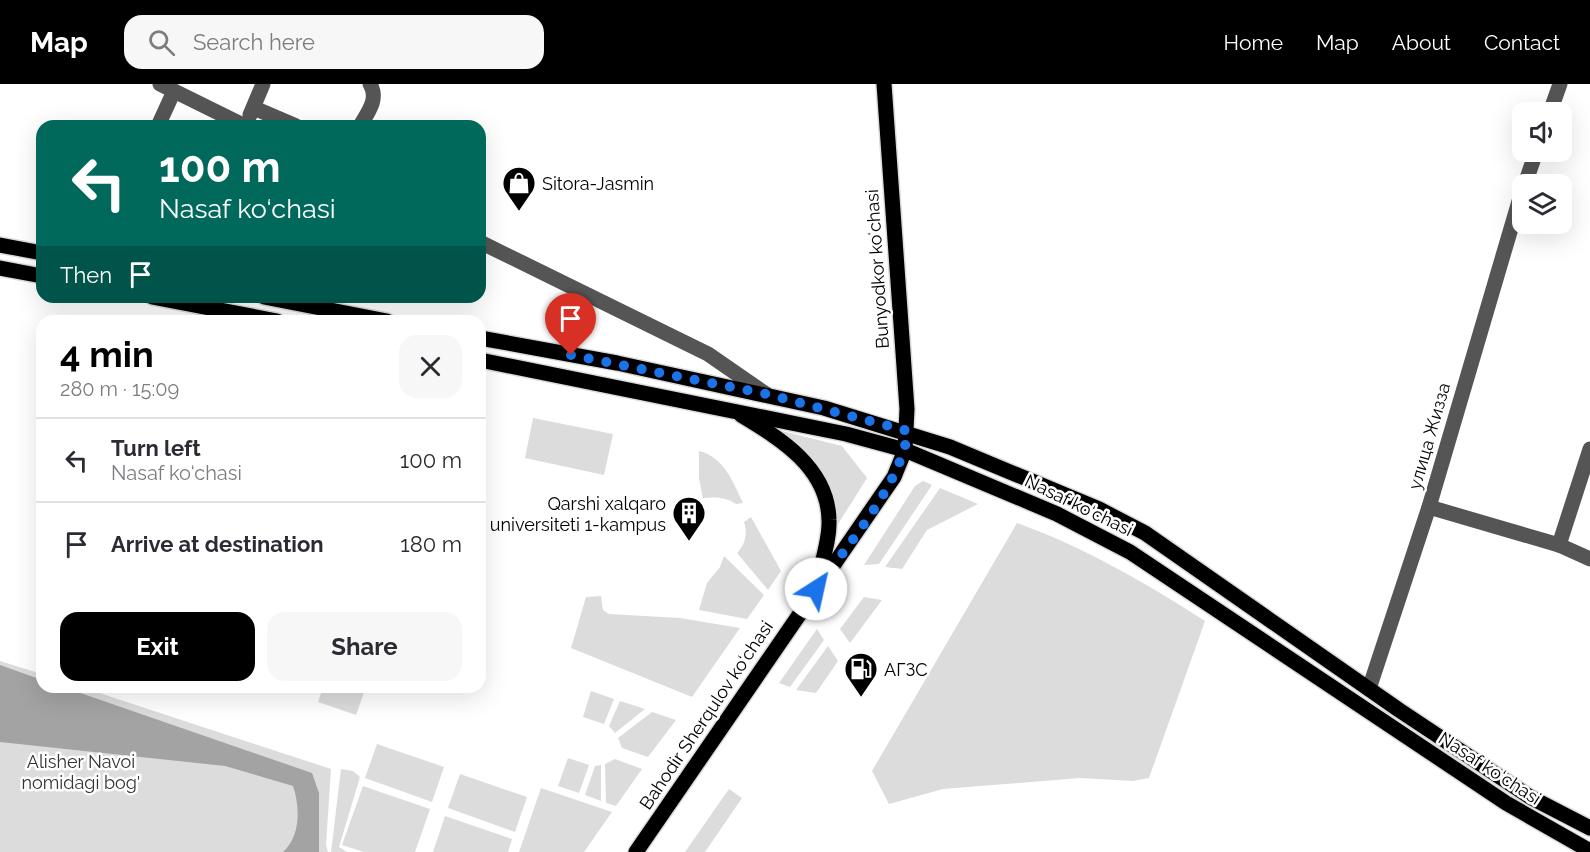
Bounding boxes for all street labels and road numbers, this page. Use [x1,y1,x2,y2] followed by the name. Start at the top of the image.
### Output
[861,189,893,349] street label: Bunyodkor koʻchasi
[1404,380,1454,492] street label: улица Жизза
[1021,470,1137,540] street label: Nasaf ko‘chasi
[635,617,777,813] street label: Bahodir Sherqulov ko‘chasi
[1435,727,1545,809] street label: Nasaf ko‘chasi

